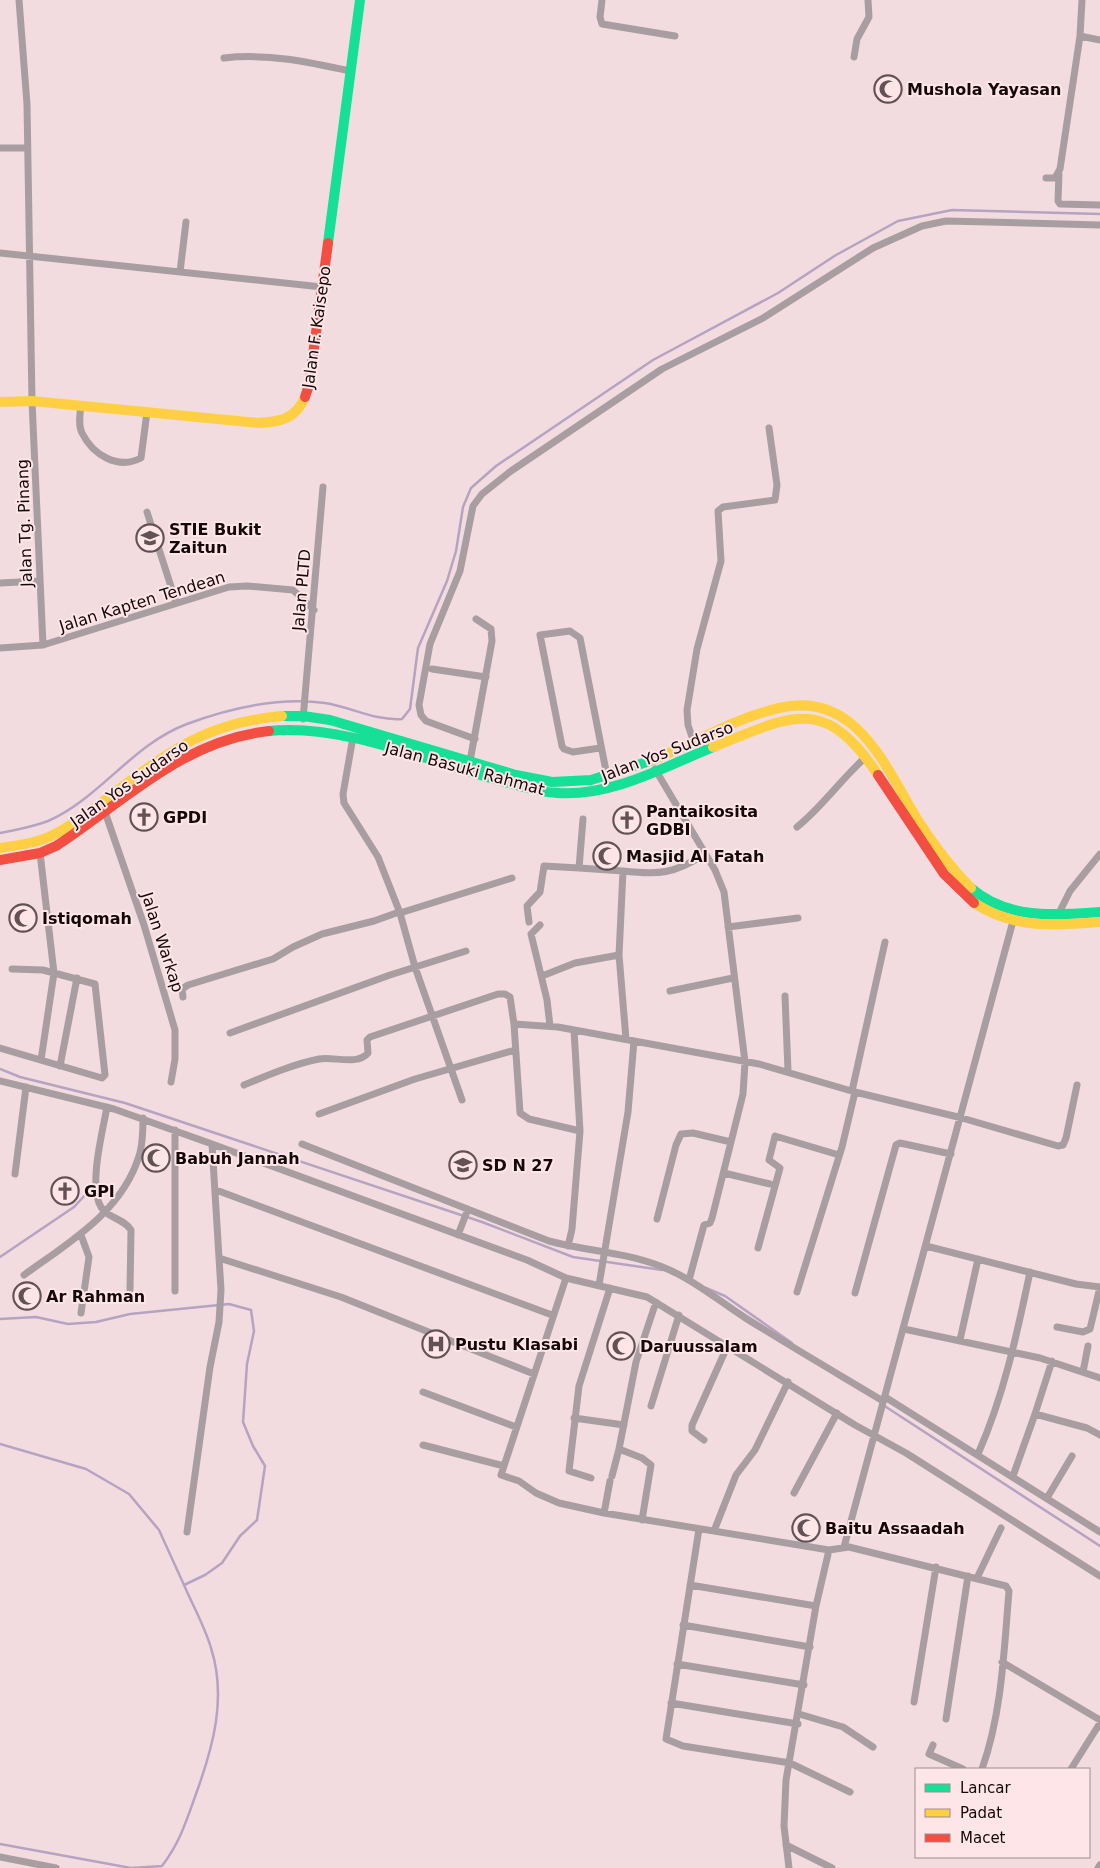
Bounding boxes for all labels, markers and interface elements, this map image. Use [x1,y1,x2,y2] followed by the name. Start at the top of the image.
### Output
[873,74,903,104] mosque icon: Mushola Yayasan
[907,80,1061,99] place label: Mushola Yayasan
[298,265,334,390] street label: Jalan F. Kaisepo
[13,459,36,588] street label: Jalan Tg. Pinang
[169,520,262,557] place label: STIE Bukit Zaitun
[135,523,165,553] school or university icon: STIE Bukit Zaitun
[288,548,315,633] street label: Jalan PLTD
[56,567,227,636] street label: Jalan Kapten Tendean
[598,718,736,786] street label: Jalan Yos Sudarso
[66,736,192,832] street label: Jalan Yos Sudarso
[382,738,547,799] street label: Jalan Basuki Rahmat
[129,802,159,832] church icon: GPDI
[646,802,758,839] place label: Pantaikosita GDBI
[612,805,642,835] church icon: Pantaikosita GDBI
[163,808,207,827] place label: GPDI
[592,841,622,871] mosque icon: Masjid Al Fatah
[626,847,764,866] place label: Masjid Al Fatah
[137,889,188,995] street label: Jalan Warkap
[8,903,38,933] mosque icon: Istiqomah
[42,909,132,928] place label: Istiqomah
[141,1143,171,1173] mosque icon: Babuh Jannah
[175,1149,300,1168] place label: Babuh Jannah
[448,1150,478,1180] school or university icon: SD N 27
[482,1156,554,1175] place label: SD N 27
[50,1176,80,1206] church icon: GPI
[84,1182,115,1201] place label: GPI
[12,1281,42,1311] mosque icon: Ar Rahman
[46,1287,145,1306] place label: Ar Rahman
[421,1329,451,1359] hospital icon: Pustu Klasabi
[606,1331,636,1361] mosque icon: Daruussalam
[455,1335,578,1354] place label: Pustu Klasabi
[640,1337,758,1356] place label: Daruussalam
[791,1513,821,1543] mosque icon: Baitu Assaadah
[825,1519,965,1538] place label: Baitu Assaadah
[915,1768,1090,1858] legend
[960,1779,1011,1797] text: Lancar
[960,1804,1002,1822] text: Padat
[960,1829,1006,1847] text: Macet

